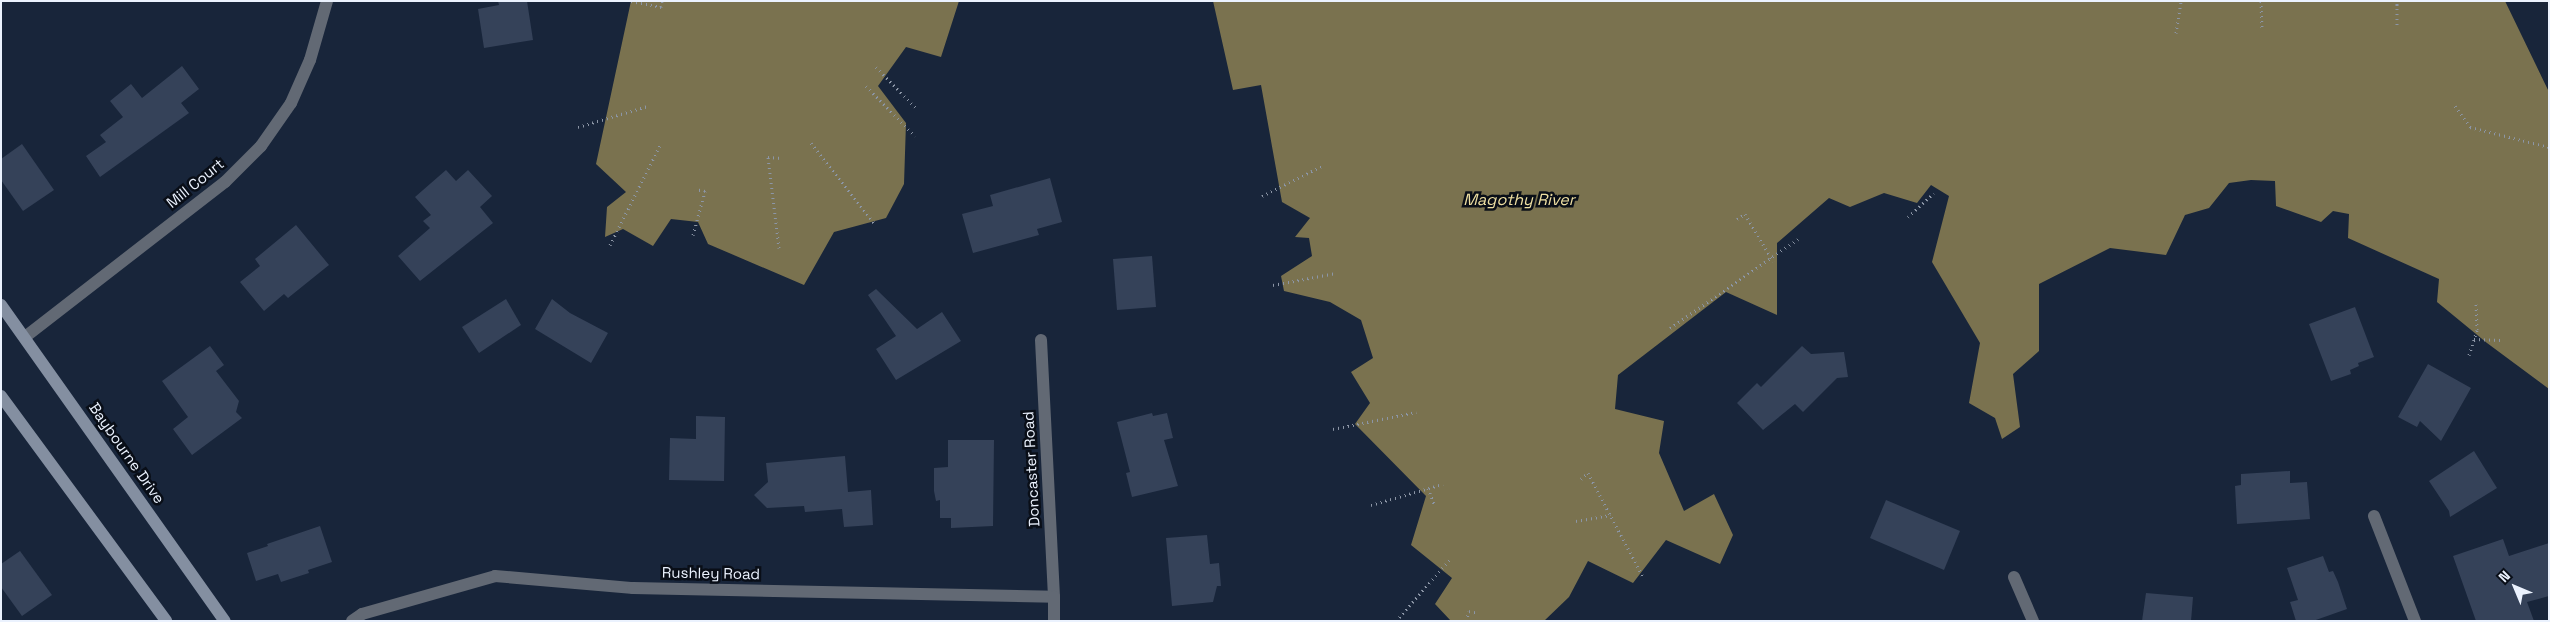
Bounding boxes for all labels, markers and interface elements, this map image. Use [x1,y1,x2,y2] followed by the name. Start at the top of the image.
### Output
[163,154,227,212] street label: Mill Court
[1463,190,1575,210] water label: Magothy River
[85,399,169,507] street label: Baybourne Drive
[1019,411,1043,527] street label: Doncaster Road
[2490,562,2540,612] north arrow
[662,563,760,583] street label: Rushley Road
[2495,567,2514,586] text: N

